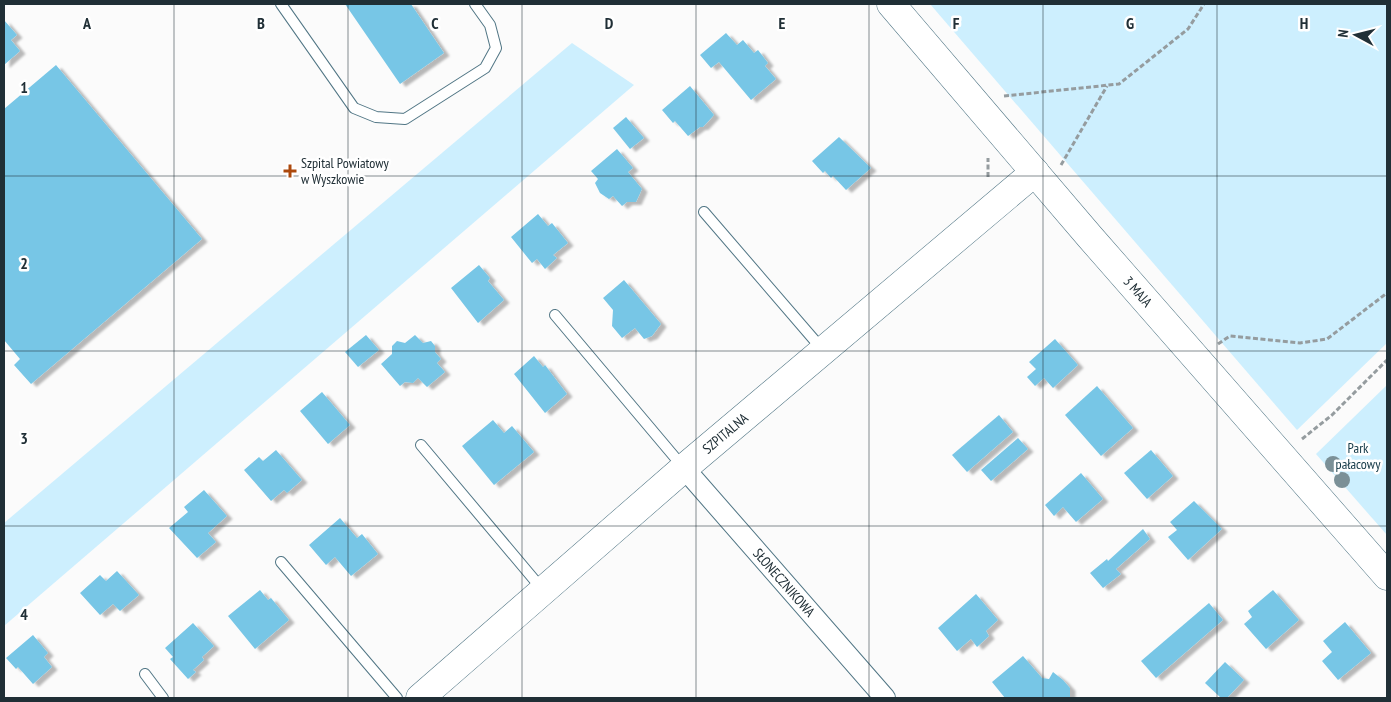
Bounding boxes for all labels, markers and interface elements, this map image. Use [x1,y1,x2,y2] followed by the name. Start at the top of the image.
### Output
[1331,10,1381,60] north arrow
[82,13,92,33] text: A
[257,13,265,33] text: B
[431,13,439,33] text: C
[605,13,614,33] text: D
[779,13,786,33] text: E
[953,13,960,33] text: F
[1126,13,1134,33] text: G
[1300,13,1308,33] text: H
[1334,29,1352,38] text: N
[20,77,28,97] text: 1
[301,154,390,188] place label: Szpital Powiatowy w Wyszkowie
[283,164,297,178] marker: Szpital Powiatowy w Wyszkowie
[20,253,28,273] text: 2
[1120,273,1156,311] street label: 3 MAJA
[699,409,752,458] street label: SZPITALNA
[20,428,28,448] text: 3
[1336,439,1381,473] park label: Park pałacowy
[749,544,819,621] street label: SŁONECZNIKOWA
[20,604,28,624] text: 4

